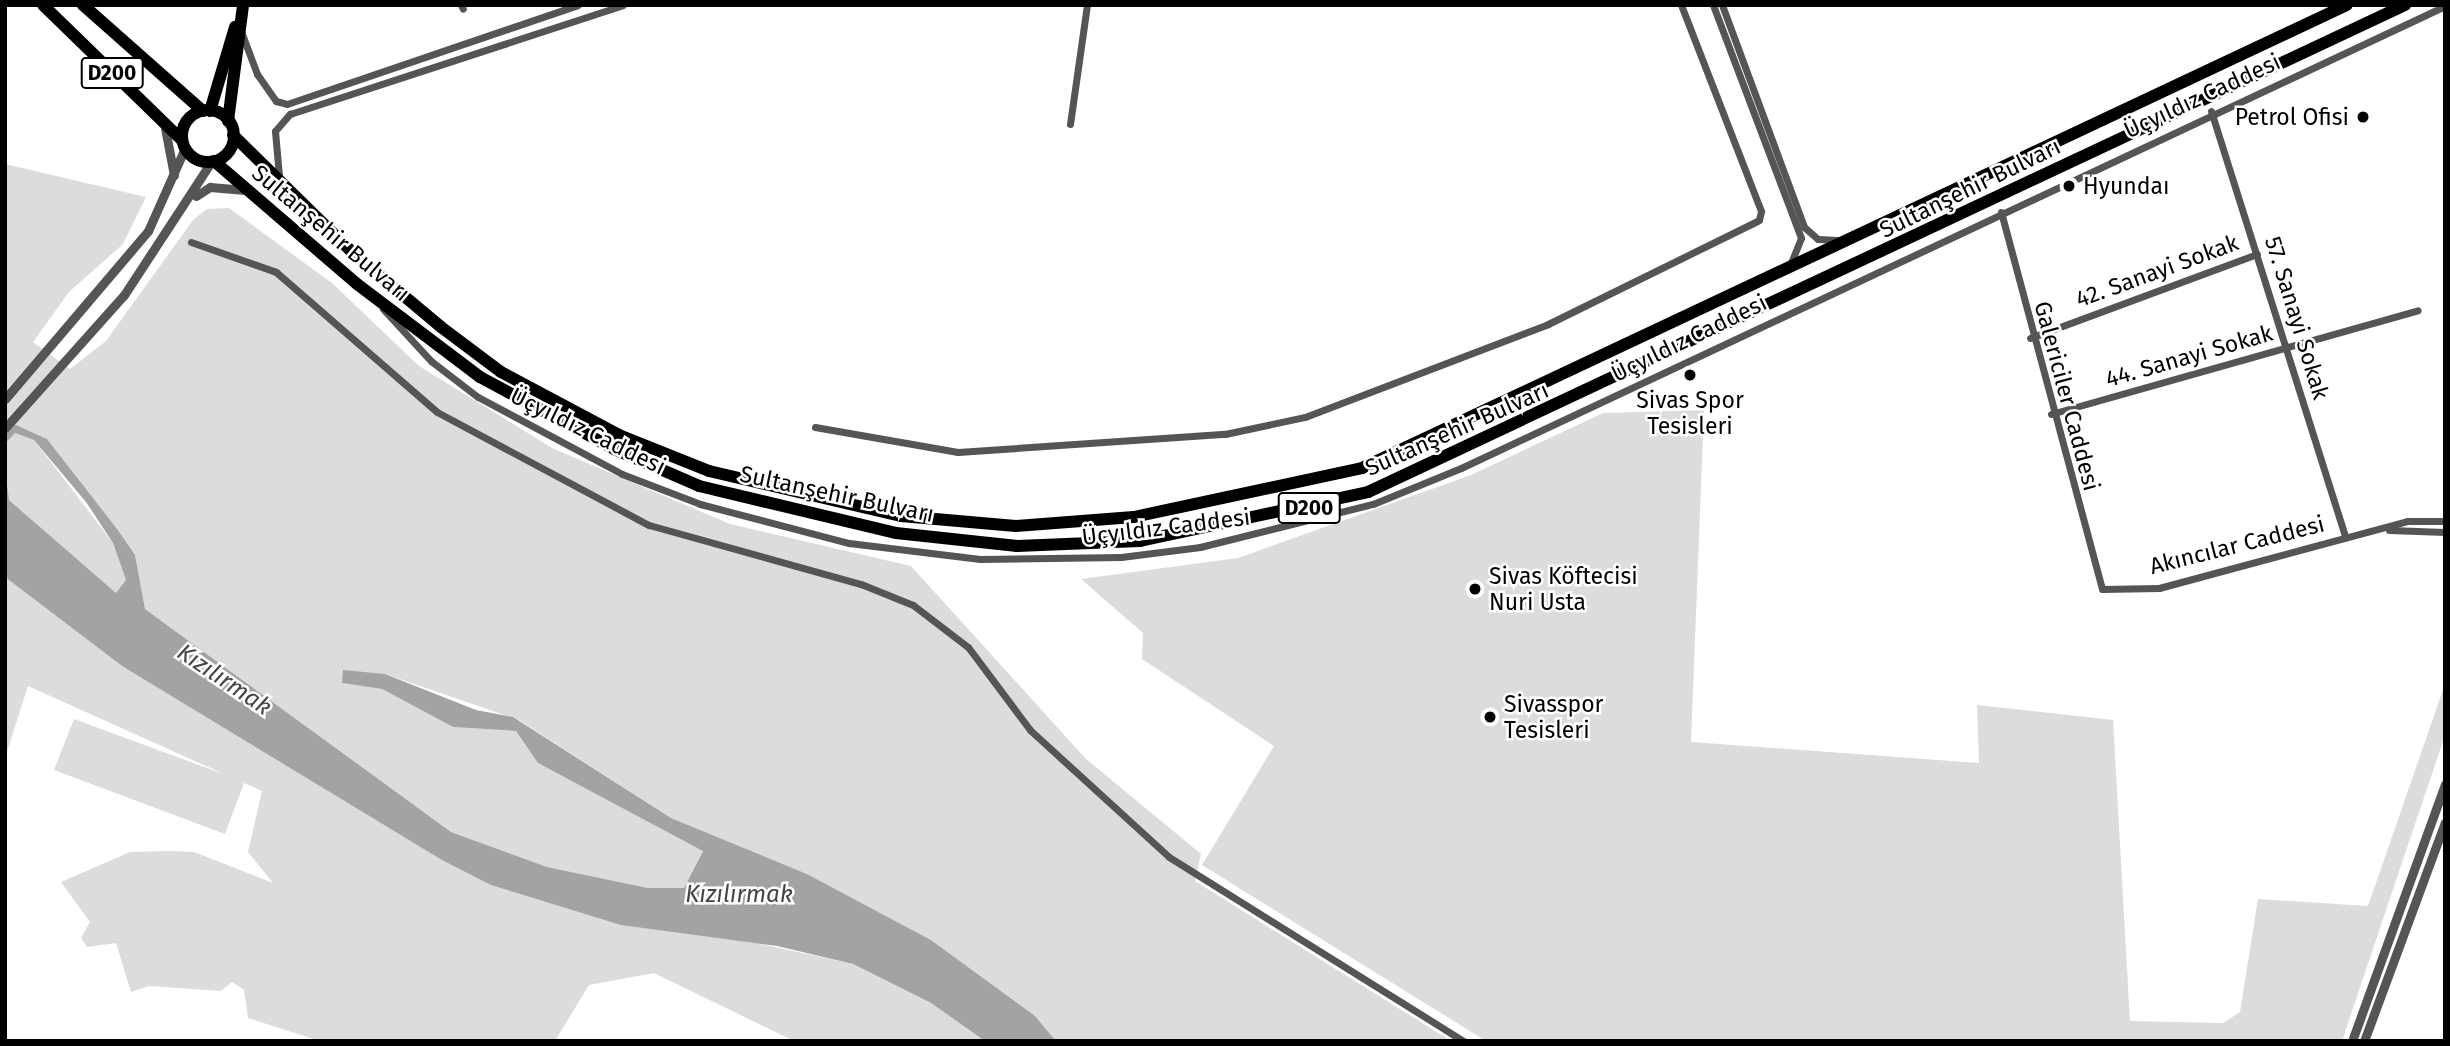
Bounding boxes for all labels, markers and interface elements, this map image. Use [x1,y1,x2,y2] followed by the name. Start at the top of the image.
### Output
[2119,48,2285,144] street label: Üçyıldız Caddesi
[80,56,144,90] road number: D200
[2235,103,2349,131] place label: Petrol Ofisi
[2355,109,2371,125] marker: Petrol Ofisi
[1875,132,2065,244] street label: Sultanşehir Bulvarı
[246,159,416,307] street label: Sultanşehir Bulvarı
[2083,172,2170,200] place label: Hyundaı
[2061,178,2077,194] marker: Hyundaı
[2072,229,2242,313] street label: 42. Sanayi Sokak
[2259,233,2335,403] street label: 57. Sanayi Sokak
[1607,288,1771,388] street label: Üçyıldız Caddesi
[2028,298,2106,494] street label: Galericiler Caddesi
[2102,319,2276,393] street label: 44. Sanayi Sokak
[1682,367,1698,383] marker: Sivas Spor Tesisleri
[1361,376,1553,482] street label: Sultanşehir Bulvarı
[506,381,670,481] street label: Üçyıldız Caddesi
[1636,386,1744,440] place label: Sivas Spor Tesisleri
[737,460,937,528] street label: Sultanşehir Bulvarı
[1278,490,1340,526] road number: D200
[1080,503,1252,551] street label: Üçyıldız Caddesi
[2147,510,2327,580] street label: Akıncılar Caddesi
[1489,562,1638,616] place label: Sivas Köftecisi Nuri Usta
[1467,581,1483,597] marker: Sivas Köftecisi Nuri Usta
[171,638,277,722] water label: Kızılırmak
[1504,690,1603,744] place label: Sivasspor Tesisleri
[1482,709,1498,725] marker: Sivasspor Tesisleri
[685,881,793,909] water label: Kızılırmak

